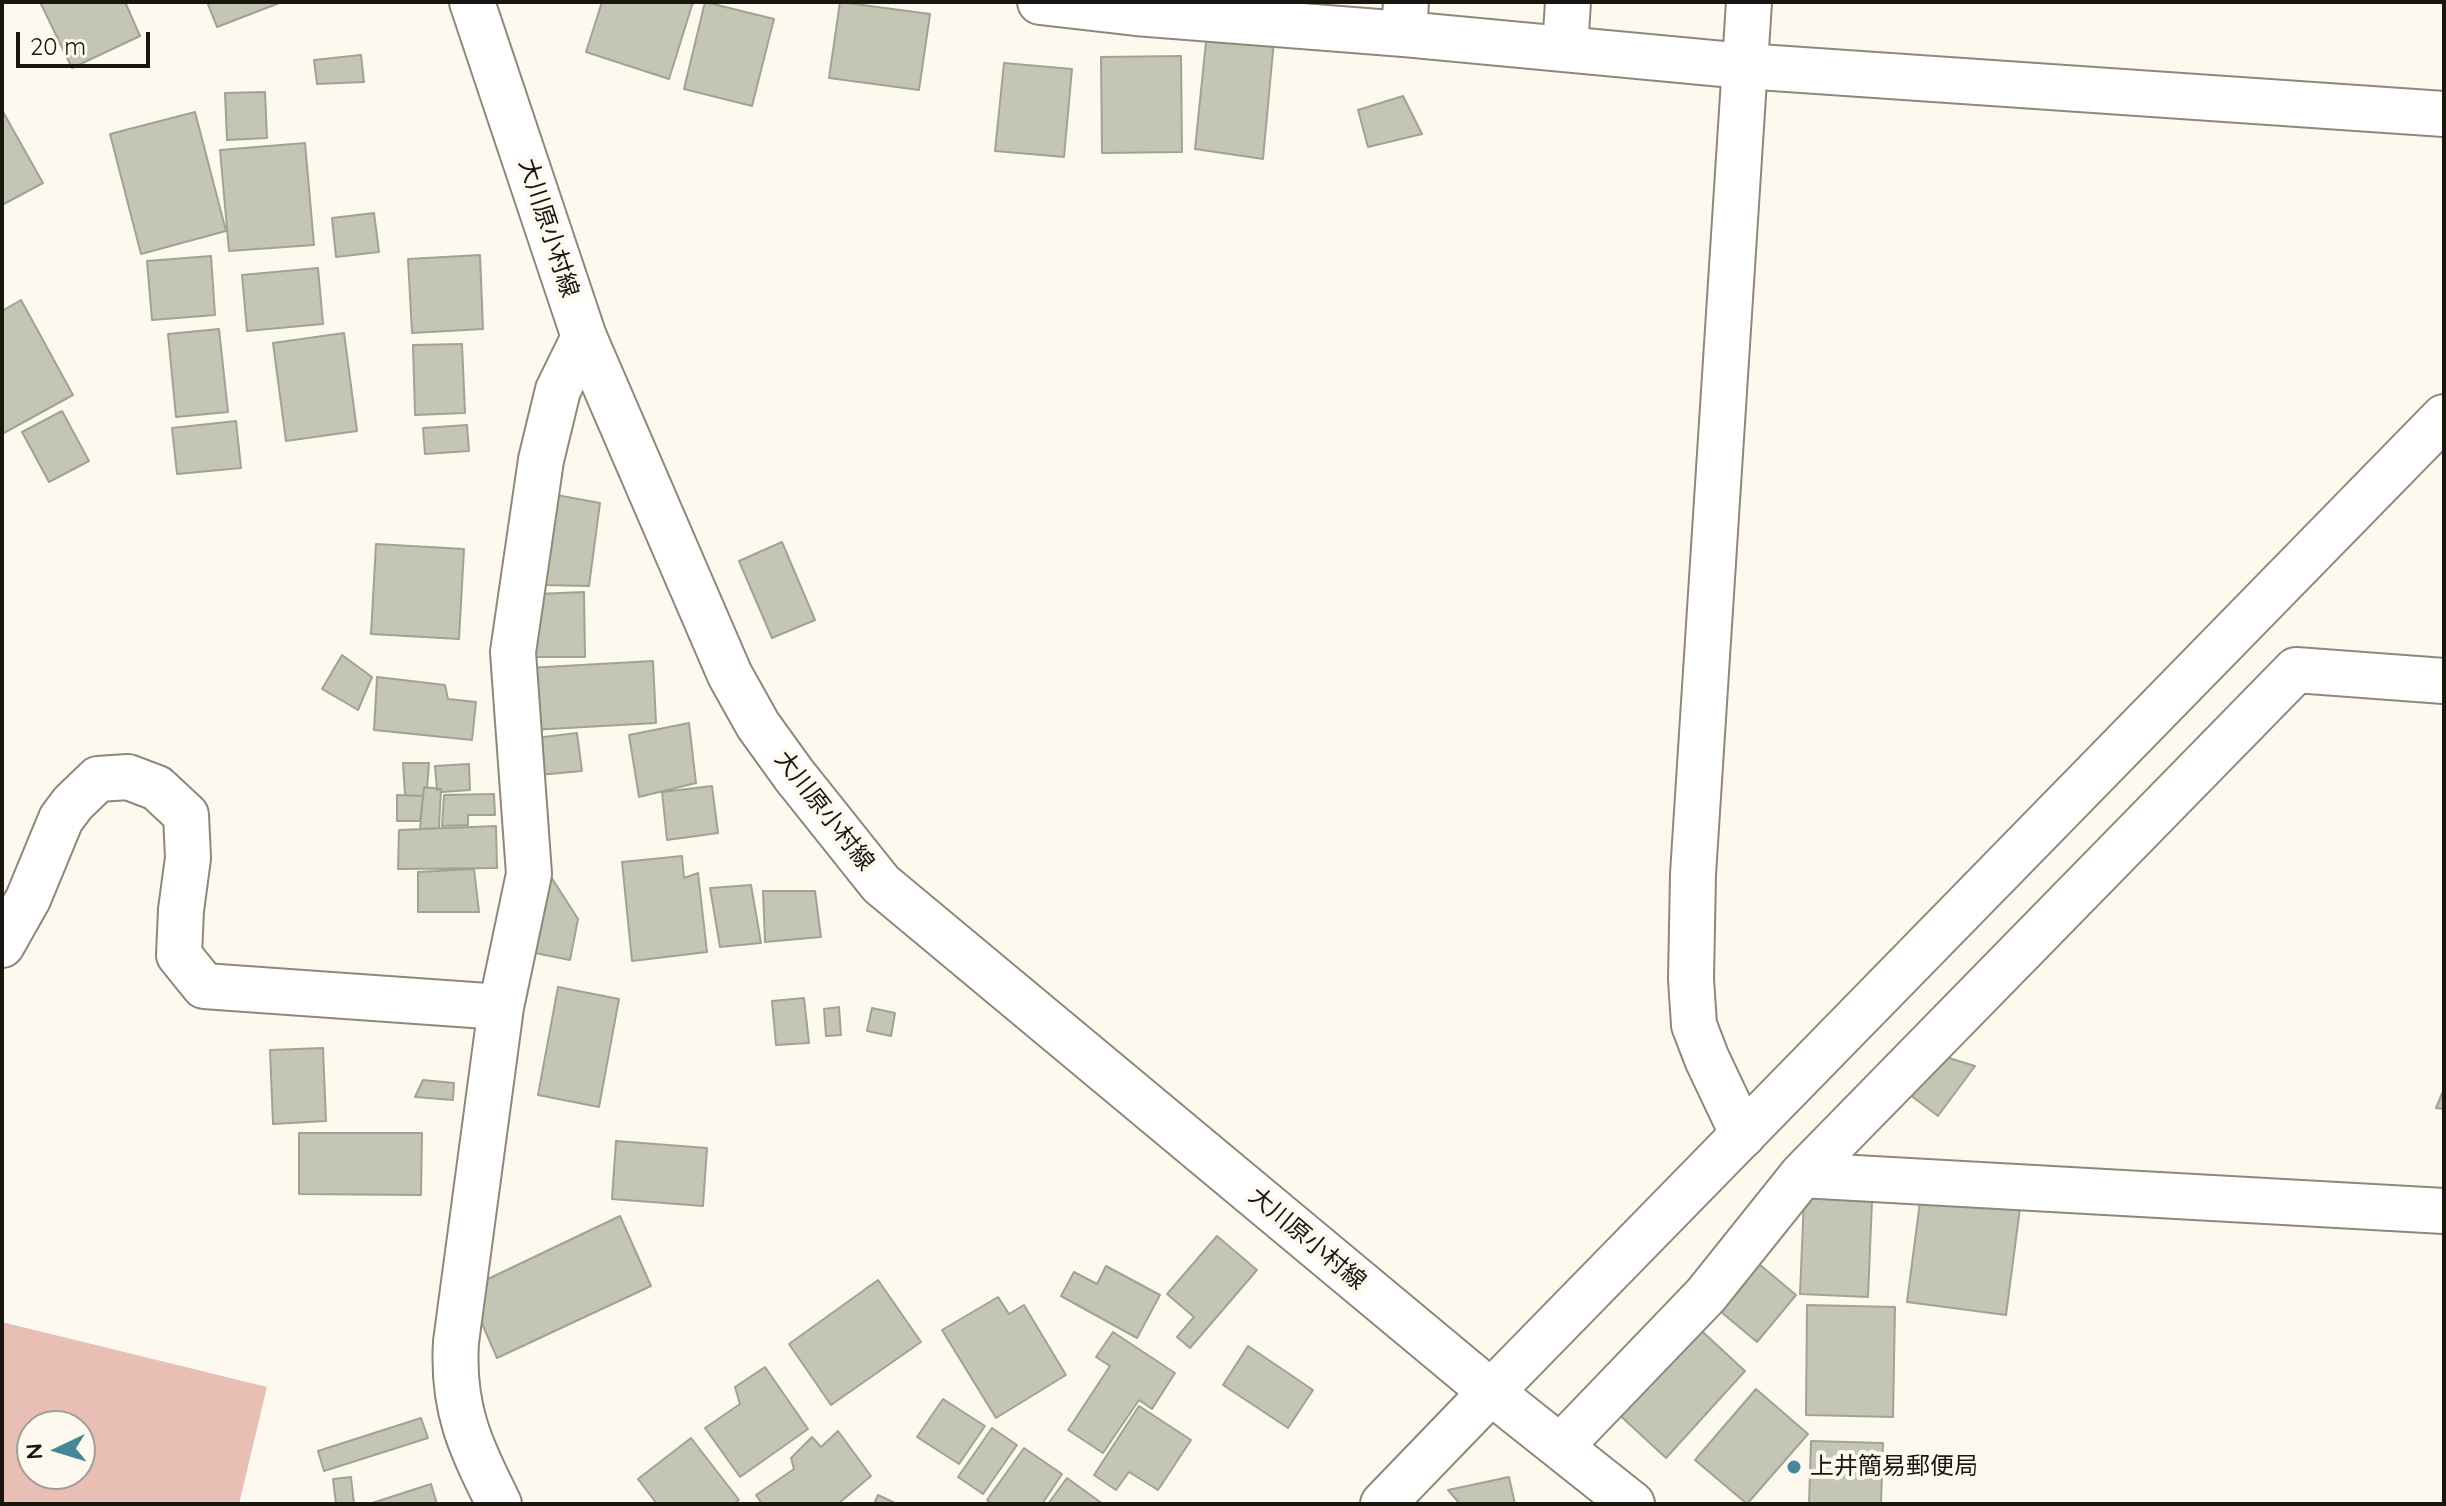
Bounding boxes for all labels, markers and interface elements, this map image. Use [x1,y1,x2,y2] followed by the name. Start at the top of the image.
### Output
[20,16,154,66] scale bar
[30,31,86,61] text: 20 m
[512,155,584,301] street label: 大川原小村線
[768,745,880,877] street label: 大川原小村線
[1243,1182,1371,1296] street label: 大川原小村線
[16,1410,96,1490] north arrow
[20,1442,49,1461] text: N
[1810,1453,1978,1481] place label: 上井簡易郵便局
[1785,1458,1803,1476] marker: 上井簡易郵便局

